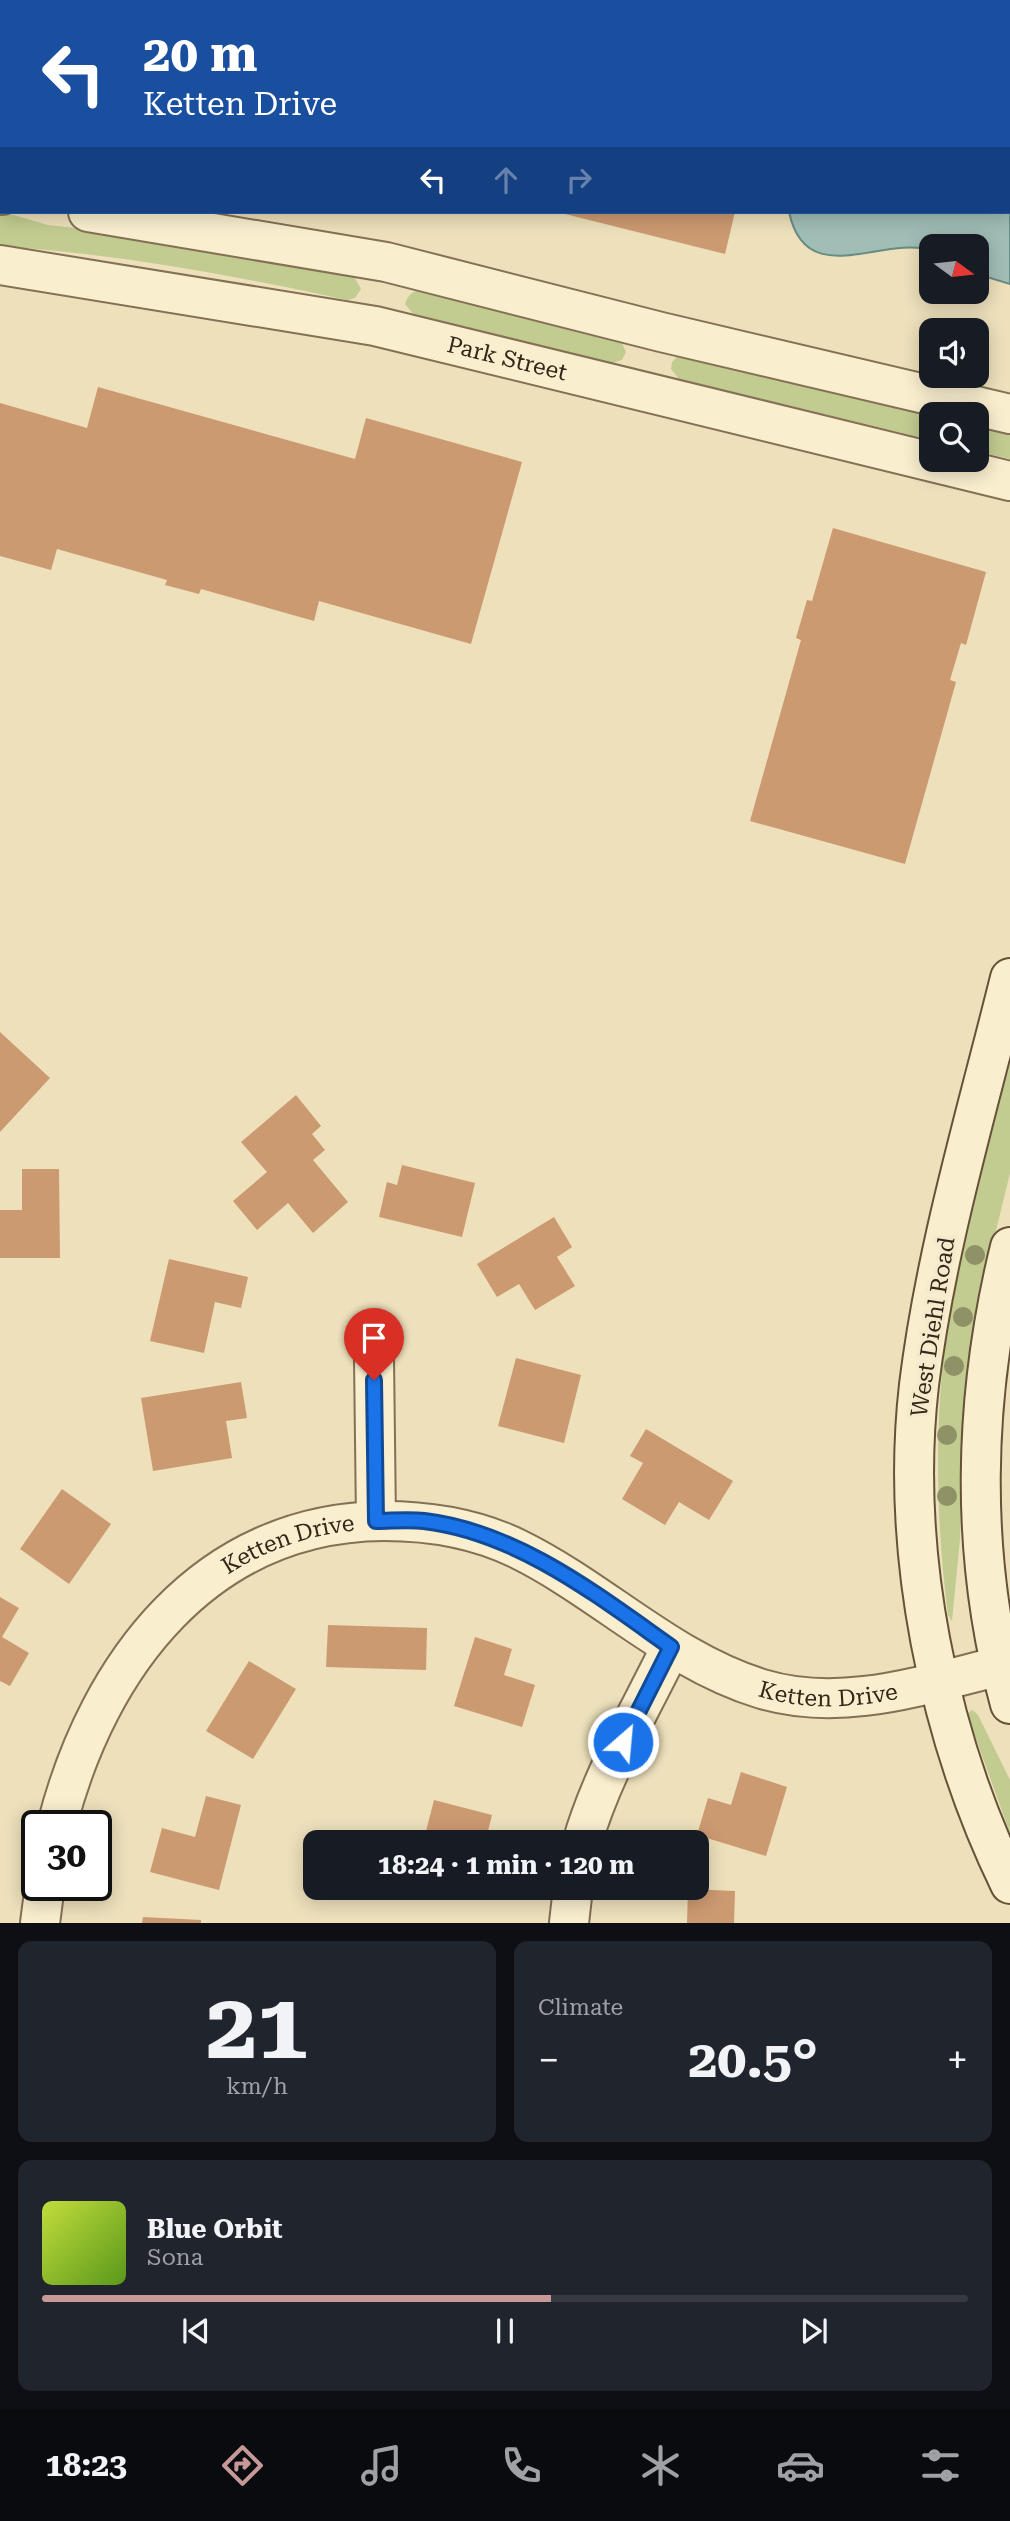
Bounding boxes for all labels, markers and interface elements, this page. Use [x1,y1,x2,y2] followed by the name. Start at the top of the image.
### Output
[143,26,258,83] text: 20 m
[28,28,119,119] icon: left
[143,85,337,123] text: Ketten Drive
[414,161,452,199] icon: left
[487,161,525,199] icon: ahead
[560,161,598,199] icon: right
[919,234,989,304] north arrow
[919,234,989,472] map controls
[919,318,989,388] button: sound
[444,331,570,386] street label: Park Street
[919,402,989,472] button: search
[905,1235,961,1419] street label: West Diehl Road
[344,1308,404,1380] pin
[355,1319,393,1357] icon: arrive
[216,1509,356,1579] street label: Ketten Drive
[756,1675,900,1712] street label: Ketten Drive
[586,1705,660,1779] position arrow
[21,1810,112,1901] speed limit sign: 30
[378,1850,634,1880] text: 18:24 · 1 min · 120 m
[206,1974,308,2080] text: 21
[538,1994,623,2021] text: Climate
[688,2029,818,2090] text: 20.5°
[538,2038,559,2082] text: −
[947,2038,968,2082] text: +
[226,2073,288,2100] text: km/h
[147,2214,283,2244] text: Blue Orbit
[147,2244,203,2271] text: Sona
[177,2312,215,2350] icon: previous
[486,2312,524,2350] icon: pause
[795,2312,833,2350] icon: next
[218,2441,267,2490] icon: directions
[357,2441,406,2490] icon: music
[497,2441,546,2490] icon: phone
[636,2441,685,2490] icon: climate
[776,2441,825,2490] icon: car
[916,2441,965,2490] icon: filters
[45,2446,127,2484] text: 18:23

